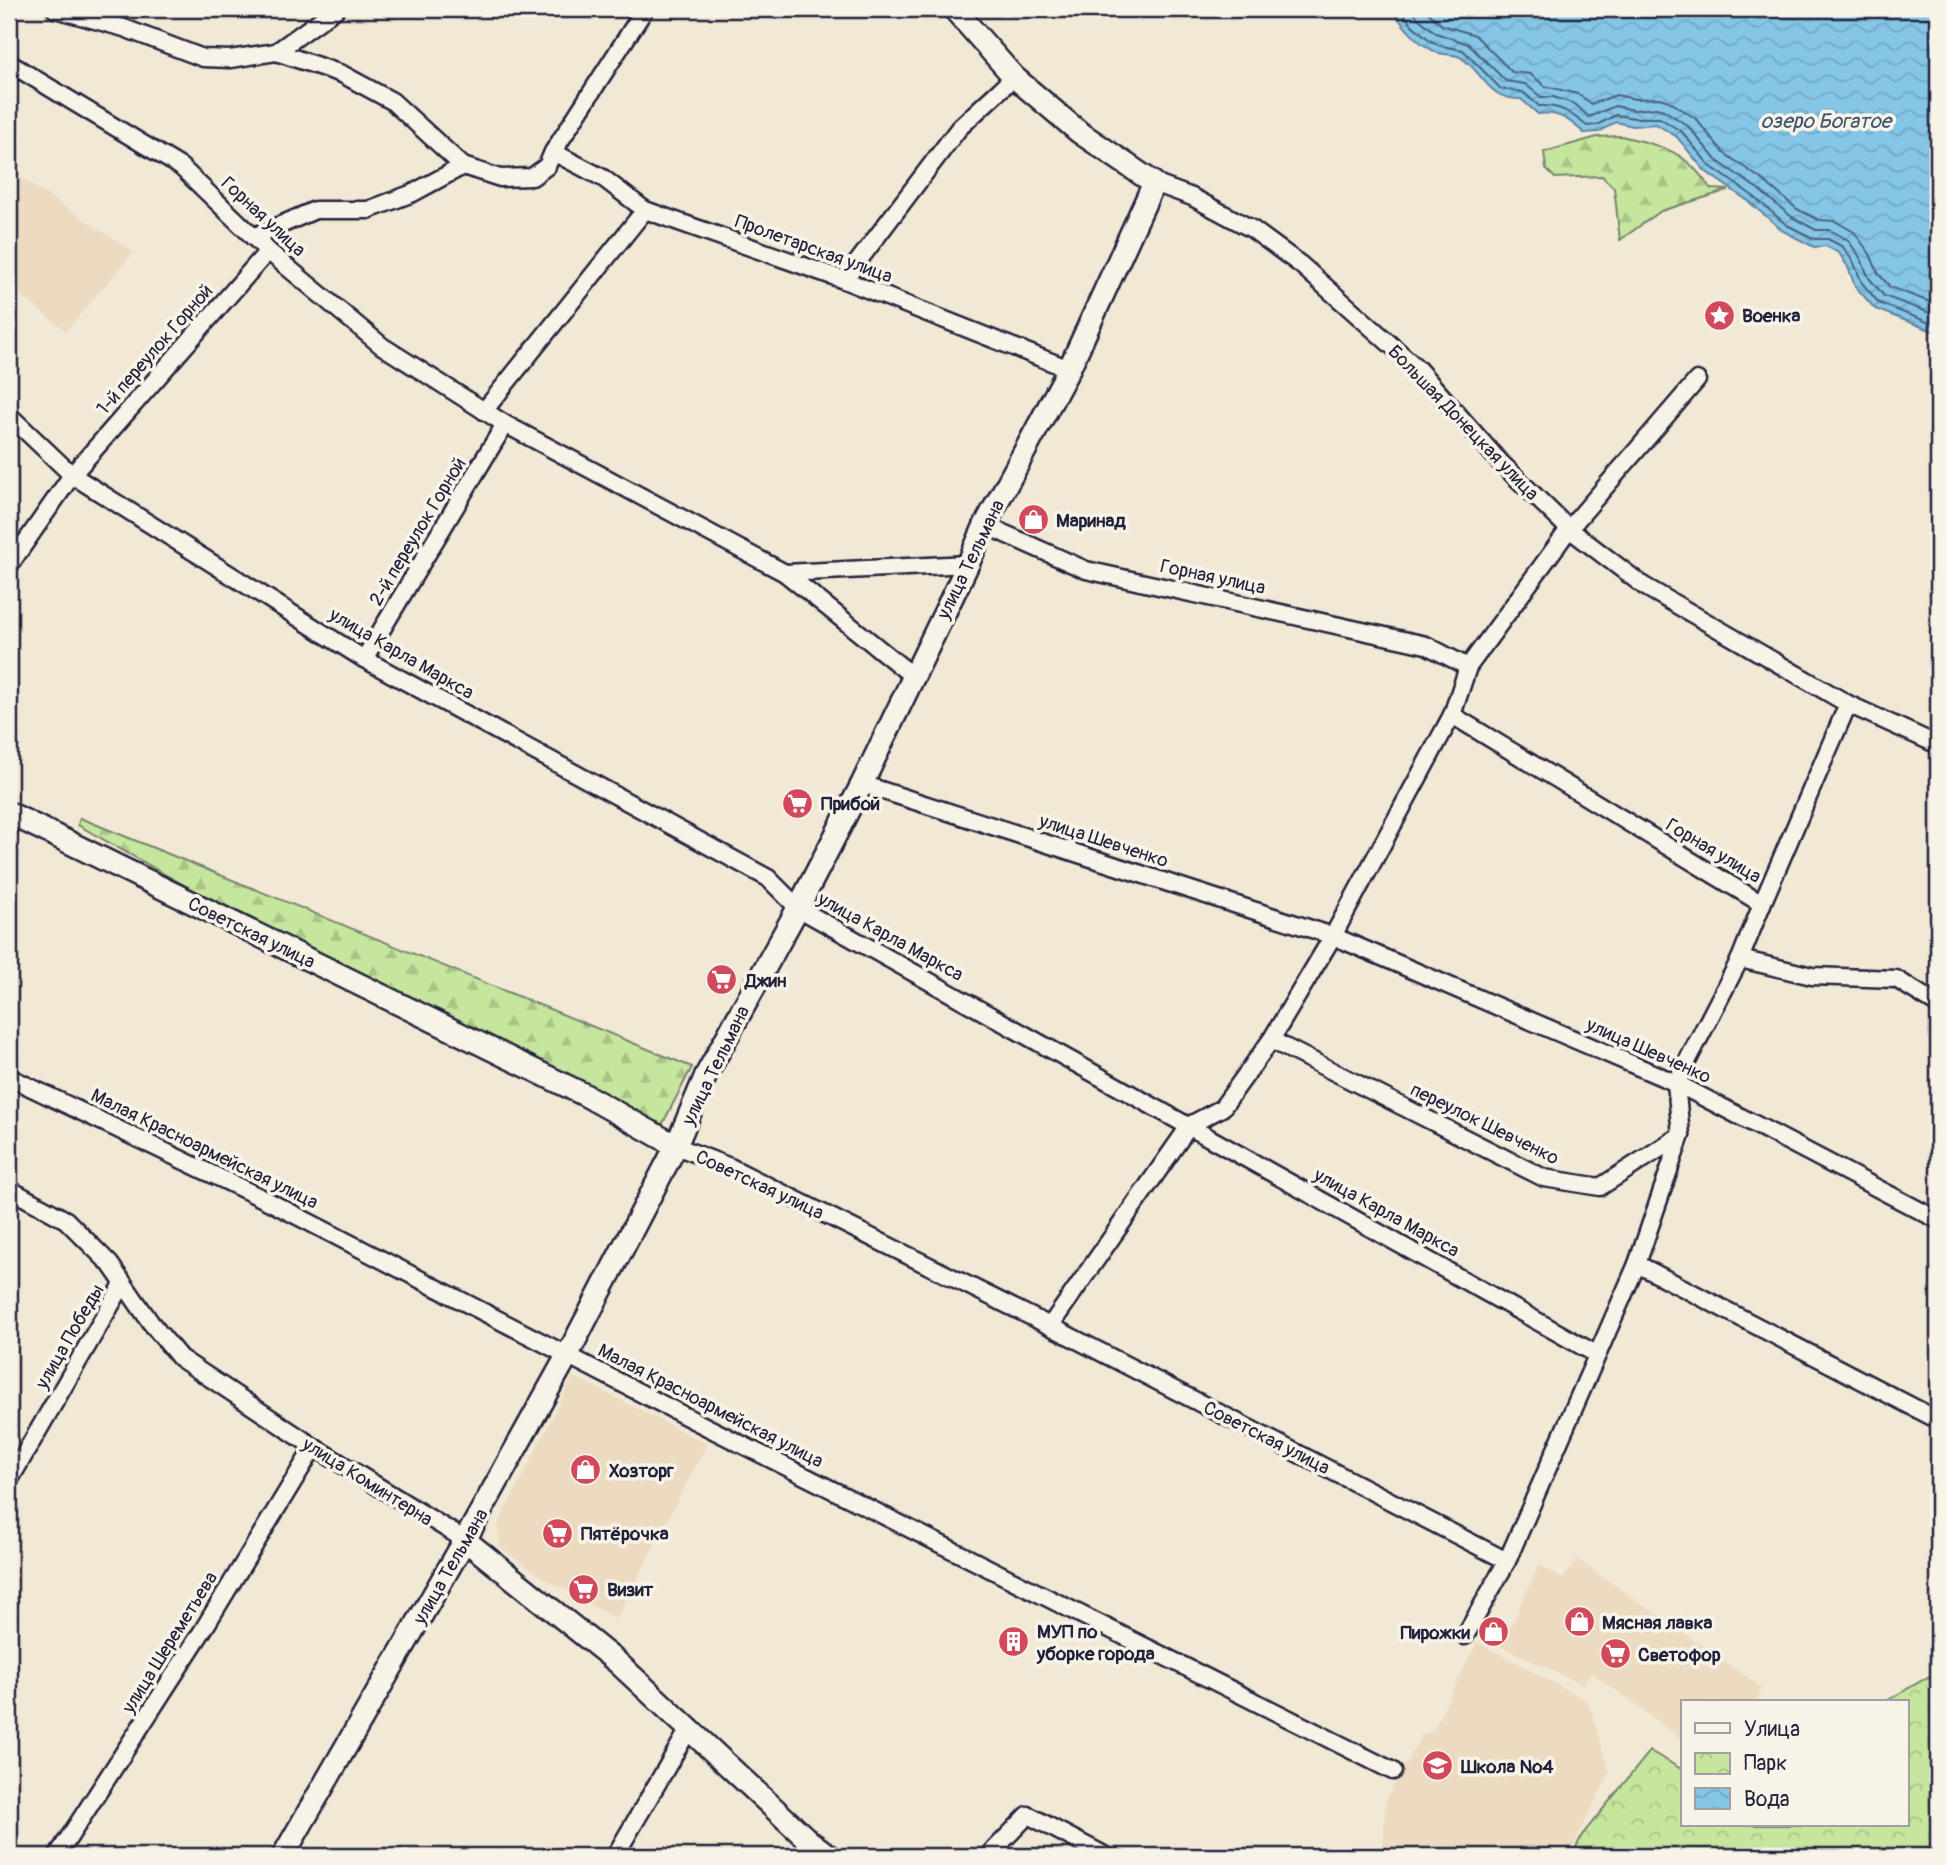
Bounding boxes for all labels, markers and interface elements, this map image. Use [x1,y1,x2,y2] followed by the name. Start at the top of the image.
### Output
[1761,108,1894,135] water label: озеро Богатое
[216,171,311,262] street label: Горная улица
[732,209,896,289] street label: Пролетарская улица
[91,279,218,420] street label: 1-й переулок Горной
[1702,298,1736,332] place icon: Военка
[1742,304,1801,328] place label: Военка
[1383,340,1544,506] street label: Большая Донецкая улица
[364,453,472,610] street label: 2-й переулок Горной
[931,496,1010,624] street label: улица Тельмана
[1016,503,1050,537] shop icon: Маринад
[1056,509,1126,533] place label: Маринад
[1158,554,1268,600] street label: Горная улица
[324,602,478,705] street label: улица Карла Маркса
[781,786,815,820] supermarket icon: Прибой
[821,792,880,816] place label: Прибой
[1035,809,1171,873] street label: улица Шевченко
[1661,813,1766,889] street label: Горная улица
[813,886,968,987] street label: улица Карла Маркса
[184,892,319,974] street label: Советская улица
[705,963,739,997] supermarket icon: Джин
[744,969,787,993] place label: Джин
[676,1002,755,1130] street label: улица Тельмана
[1582,1012,1715,1089] street label: улица Шевченко
[1406,1078,1563,1170] street label: переулок Шевченко
[87,1083,322,1215] street label: Малая Красноармейская улица
[692,1145,828,1225] street label: Советская улица
[1309,1162,1464,1263] street label: улица Карла Маркса
[30,1280,109,1394] street label: улица Победы
[594,1338,827,1473] street label: Малая Красноармейская улица
[1199,1396,1334,1480] street label: Советская улица
[297,1432,437,1532] street label: улица Коминтерна
[569,1453,603,1487] shop icon: Хозторг
[609,1459,674,1483] place label: Хозторг
[408,1504,494,1630] street label: улица Тельмана
[541,1516,575,1550] supermarket icon: Пятёрочка
[581,1522,669,1546] place label: Пятёрочка
[116,1567,223,1719] street label: улица Шереметьева
[567,1572,601,1606] supermarket icon: Визит
[607,1578,654,1602] place label: Визит
[1562,1605,1596,1639] shop icon: Мясная лавка
[1602,1611,1713,1635] place label: Мясная лавка
[1476,1615,1510,1649] shop icon: Пирожки
[1036,1620,1155,1666] place label: МУП по уборке города
[1401,1621,1471,1645] place label: Пирожки
[997,1625,1031,1659] building icon: МУП по уборке города
[1598,1637,1632,1671] supermarket icon: Светофор
[1638,1643,1721,1667] place label: Светофор
[1681,1700,1909,1826] legend
[1744,1716,1800,1743] text: Улица
[1421,1749,1455,1783] school or university icon: Школа №4
[1744,1750,1787,1777] text: Парк
[1460,1755,1554,1779] place label: Школа №4
[1744,1786,1790,1813] text: Вода

